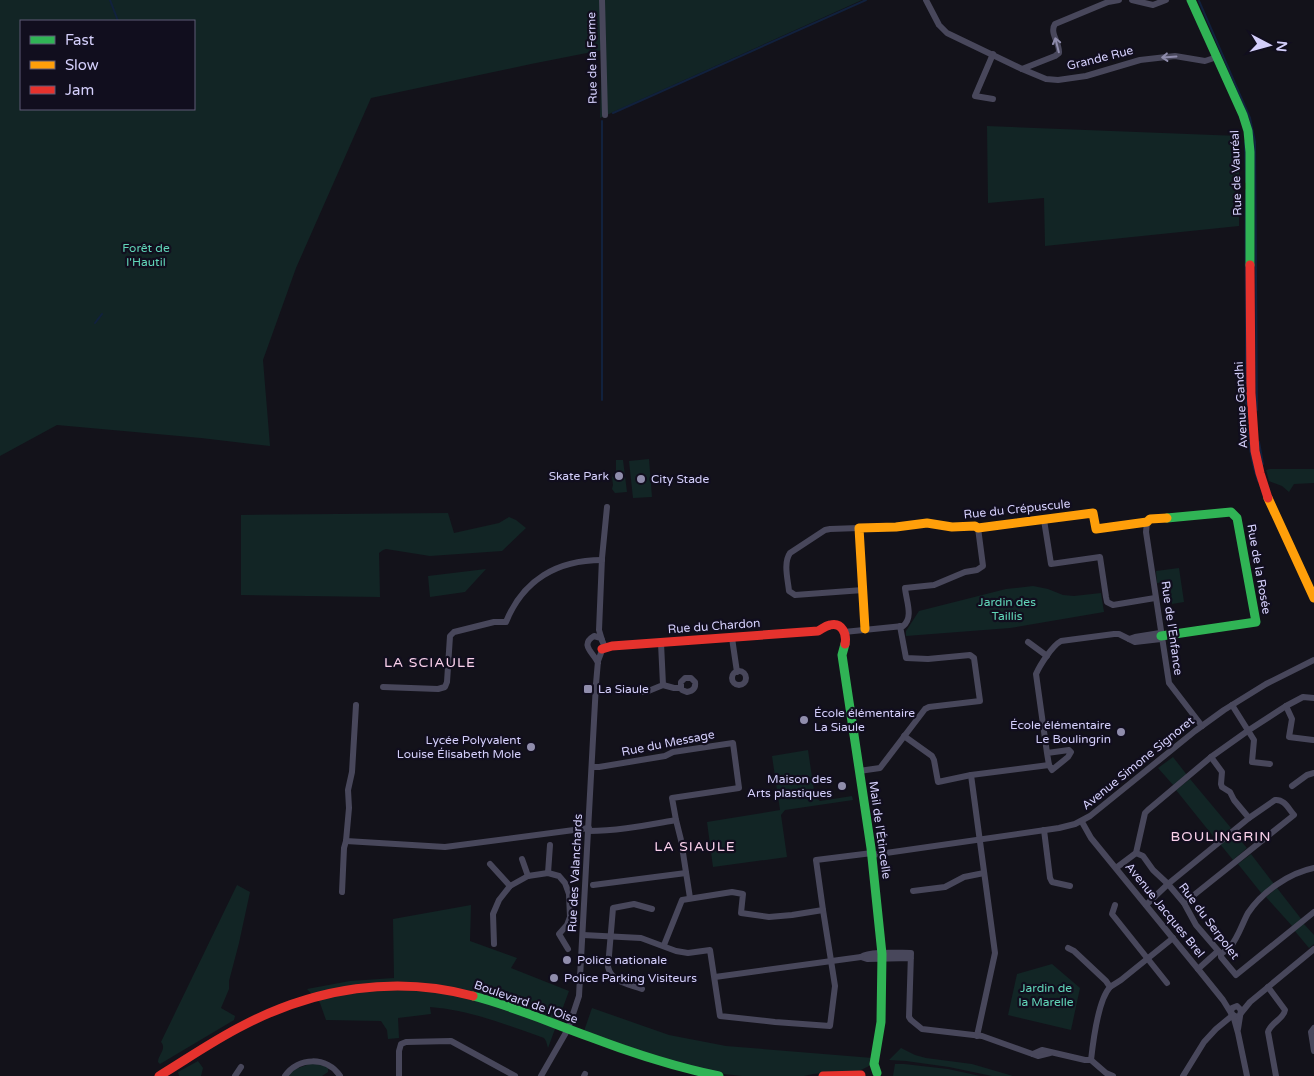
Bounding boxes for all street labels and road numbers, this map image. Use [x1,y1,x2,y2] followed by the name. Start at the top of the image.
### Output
[584,12,600,104] street label: Rue de la Ferme
[1065,43,1135,73] street label: Grande Rue
[1228,130,1244,216] street label: Rue de Vauréal
[1232,361,1250,449] street label: Avenue Gandhi
[963,496,1071,522] street label: Rue du Crépuscule
[1244,523,1274,615] street label: Rue de la Rosée
[1158,580,1186,676] street label: Rue de l'Enfance
[667,616,761,636] street label: Rue du Chardon
[1079,713,1197,813] street label: Avenue Simone Signoret
[620,727,716,759] street label: Rue du Message
[866,780,894,880] street label: Mail de l'Étincelle
[565,813,585,933] street label: Rue des Valanchards
[1123,860,1207,960] street label: Avenue Jacques Brel
[1176,880,1242,962] street label: Rue du Serpolet
[472,978,580,1026] street label: Boulevard de l'Oise

